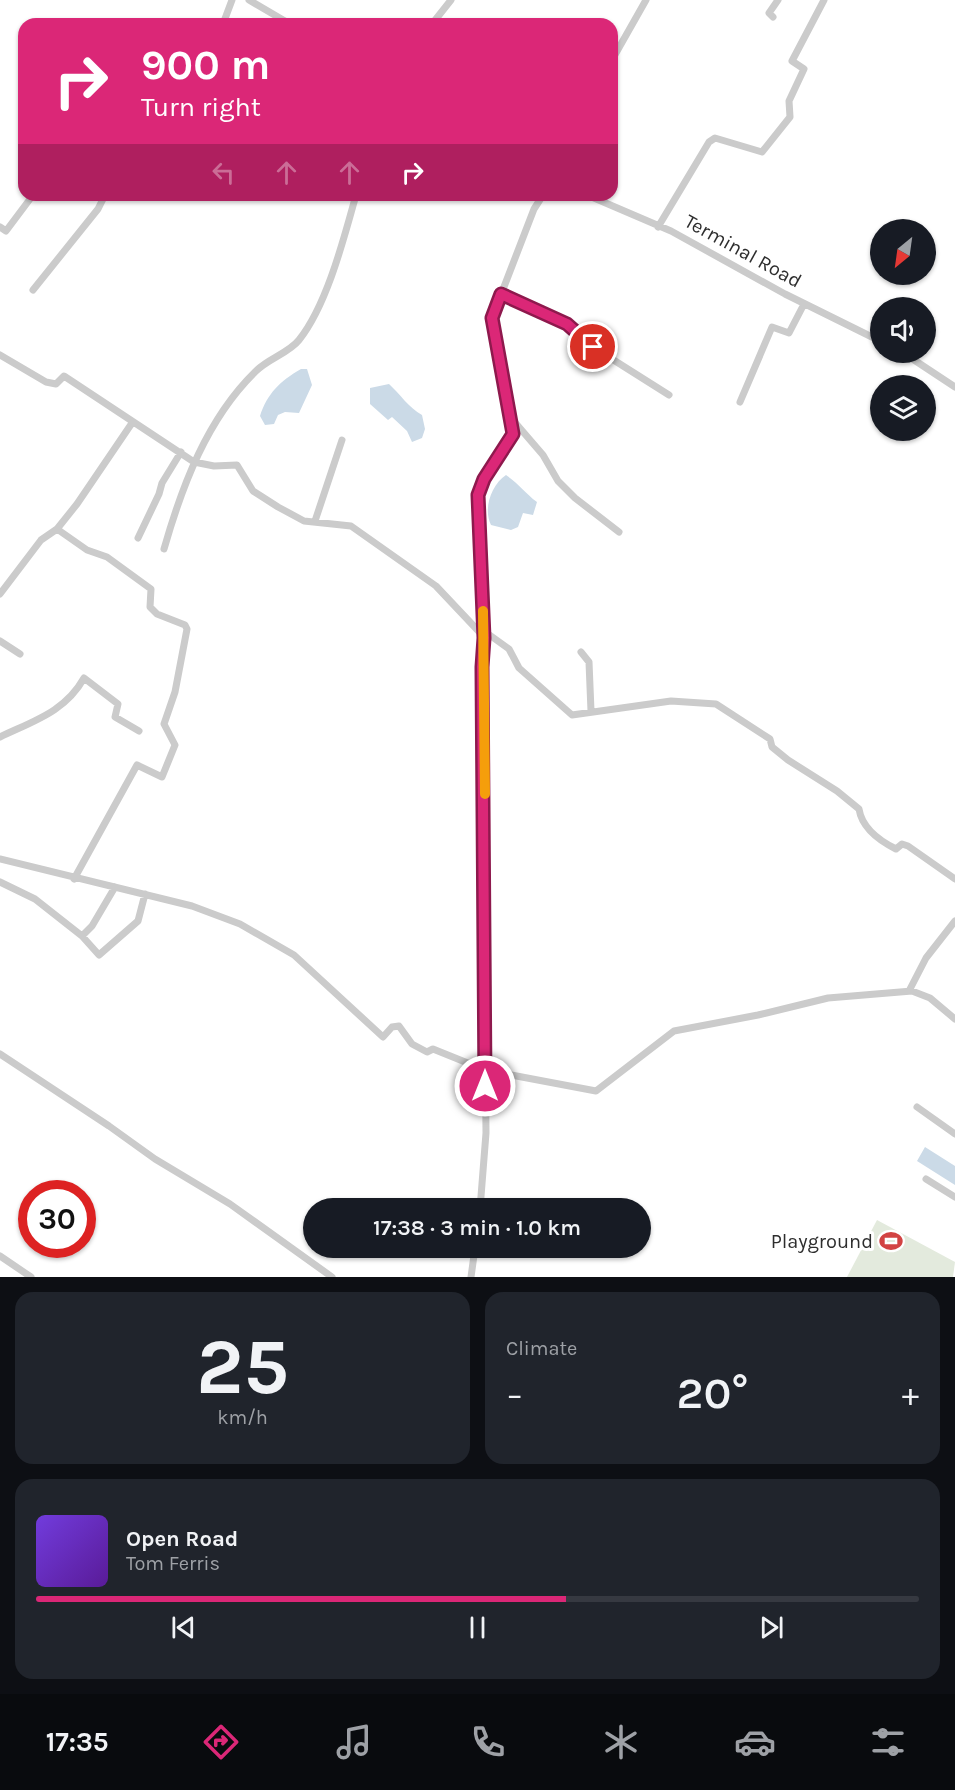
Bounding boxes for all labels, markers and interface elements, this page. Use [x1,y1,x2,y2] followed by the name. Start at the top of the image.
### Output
[141,40,270,90] text: 900 m
[42,42,120,120] icon: right
[141,91,261,123] text: Turn right
[207,156,240,189] icon: left
[270,156,303,189] icon: ahead
[333,156,366,189] icon: ahead
[396,156,429,189] icon: right
[681,209,805,293] street label: Terminal Road
[870,219,936,285] north arrow
[870,219,936,441] map controls
[870,297,936,363] button: sound
[567,321,618,372] pin
[576,330,609,363] icon: arrive
[870,375,936,441] button: layers
[453,1054,517,1118] position arrow
[18,1180,96,1258] speed limit sign: 30
[373,1215,581,1241] text: 17:38 · 3 min · 1.0 km
[878,1228,904,1254] sports icon: Playground
[771,1230,873,1253] place label: Playground
[196,1321,289,1413] text: 25
[506,1337,577,1360] text: Climate
[677,1367,748,1419] text: 20°
[506,1375,523,1413] text: −
[902,1375,919,1413] text: +
[217,1406,268,1429] text: km/h
[126,1526,238,1552] text: Open Road
[126,1552,220,1575] text: Tom Ferris
[167,1611,200,1644] icon: previous
[461,1611,494,1644] icon: pause
[755,1611,788,1644] icon: next
[200,1721,242,1763] icon: directions
[333,1721,375,1763] icon: music
[467,1721,509,1763] icon: phone
[600,1721,642,1763] icon: climate
[734,1721,776,1763] icon: car
[867,1721,909,1763] icon: filters
[46,1726,109,1758] text: 17:35

